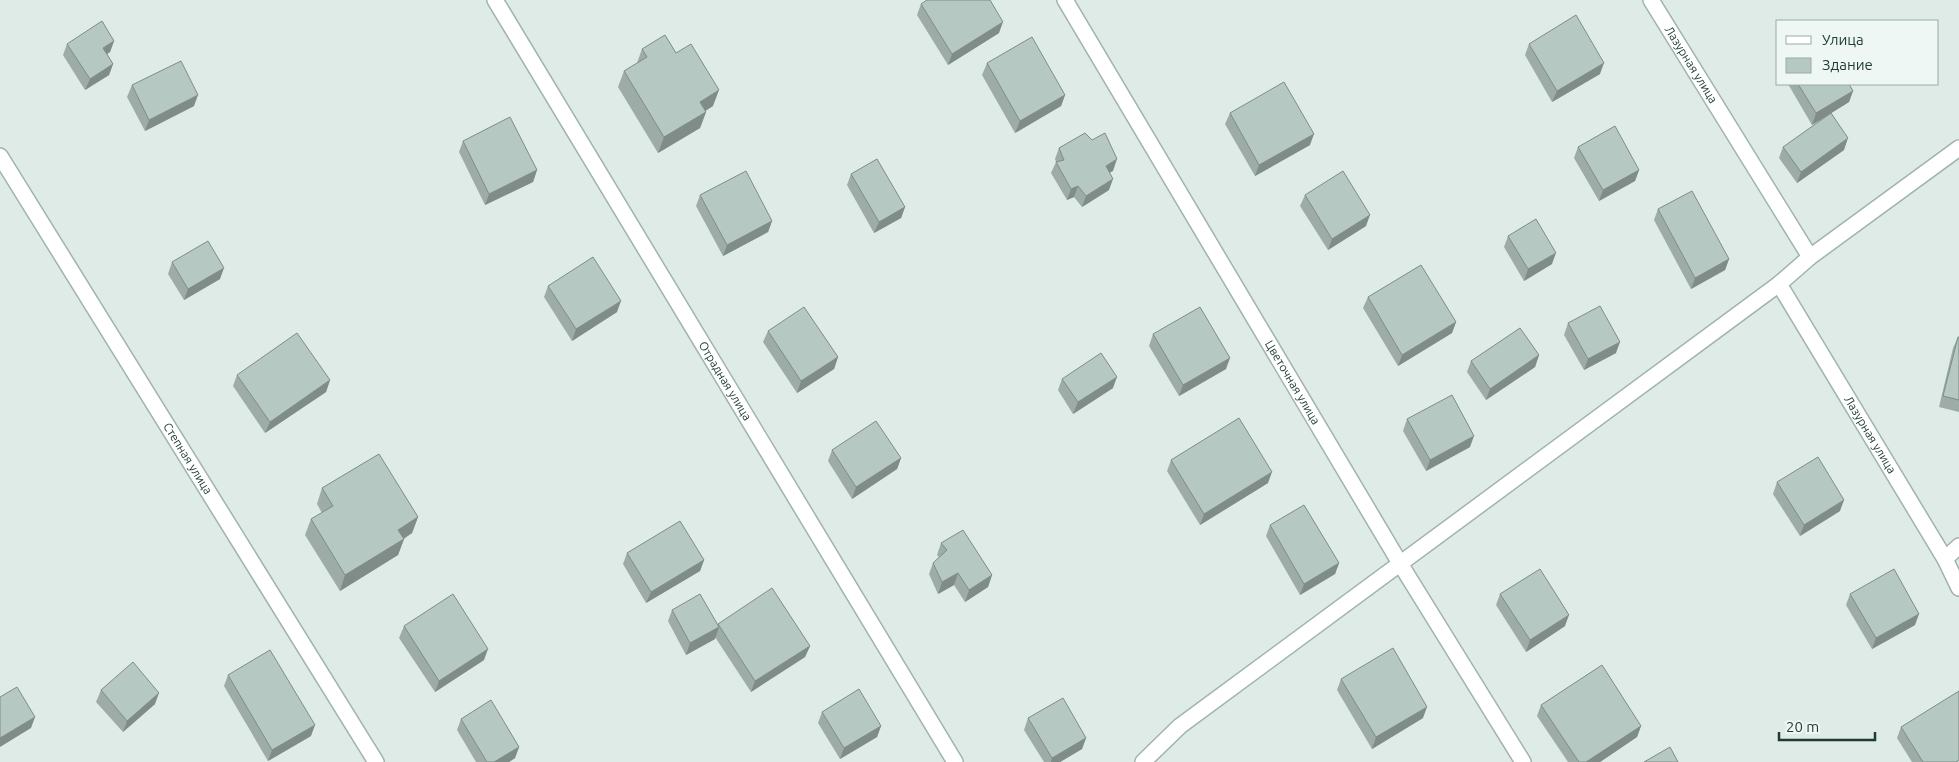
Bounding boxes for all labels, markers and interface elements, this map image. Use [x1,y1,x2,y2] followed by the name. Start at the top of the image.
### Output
[1776,20,1939,85] legend
[1663,23,1720,105] street label: Лазурная улица
[1822,31,1864,48] text: Улица
[1822,56,1873,73] text: Здание
[1263,338,1323,427] street label: Цветочная улица
[697,339,754,423] street label: Отрадная улица
[1842,393,1899,476] street label: Лазурная улица
[161,420,215,496] street label: Степная улица
[1779,710,1875,742] scale bar
[1786,718,1819,735] text: 20 m

